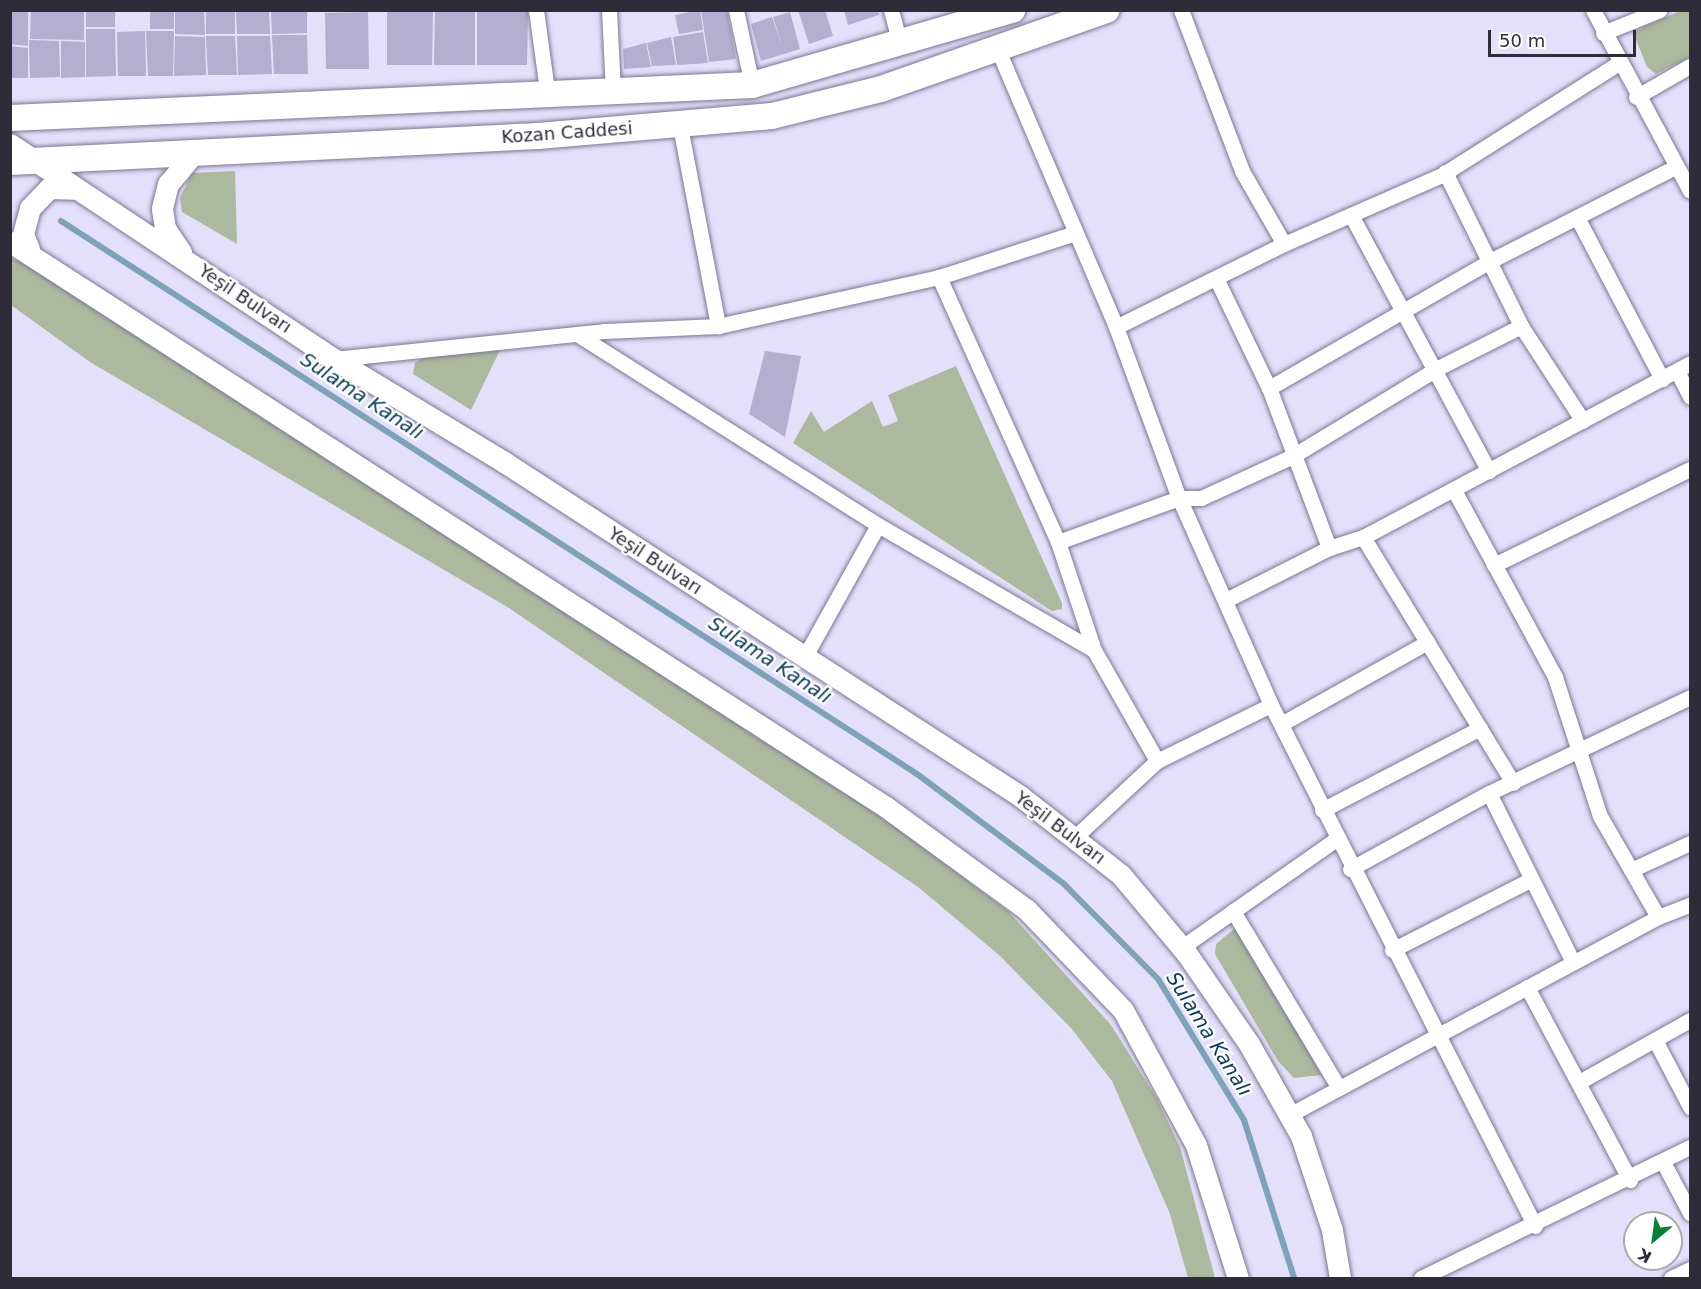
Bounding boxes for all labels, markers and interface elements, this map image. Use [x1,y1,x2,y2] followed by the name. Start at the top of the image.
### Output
[1491,18,1640,56] scale bar
[1499,30,1545,51] text: 50 m
[501,118,633,148] street label: Kozan Caddesi
[194,260,296,338] street label: Yeşil Bulvarı
[296,347,428,445] water label: Sulama Kanalı
[604,523,706,599] street label: Yeşil Bulvarı
[704,611,836,709] water label: Sulama Kanalı
[1011,787,1109,869] street label: Yeşil Bulvarı
[1161,967,1257,1101] water label: Sulama Kanalı
[1623,1211,1683,1271] north arrow
[1635,1244,1655,1267] text: K

